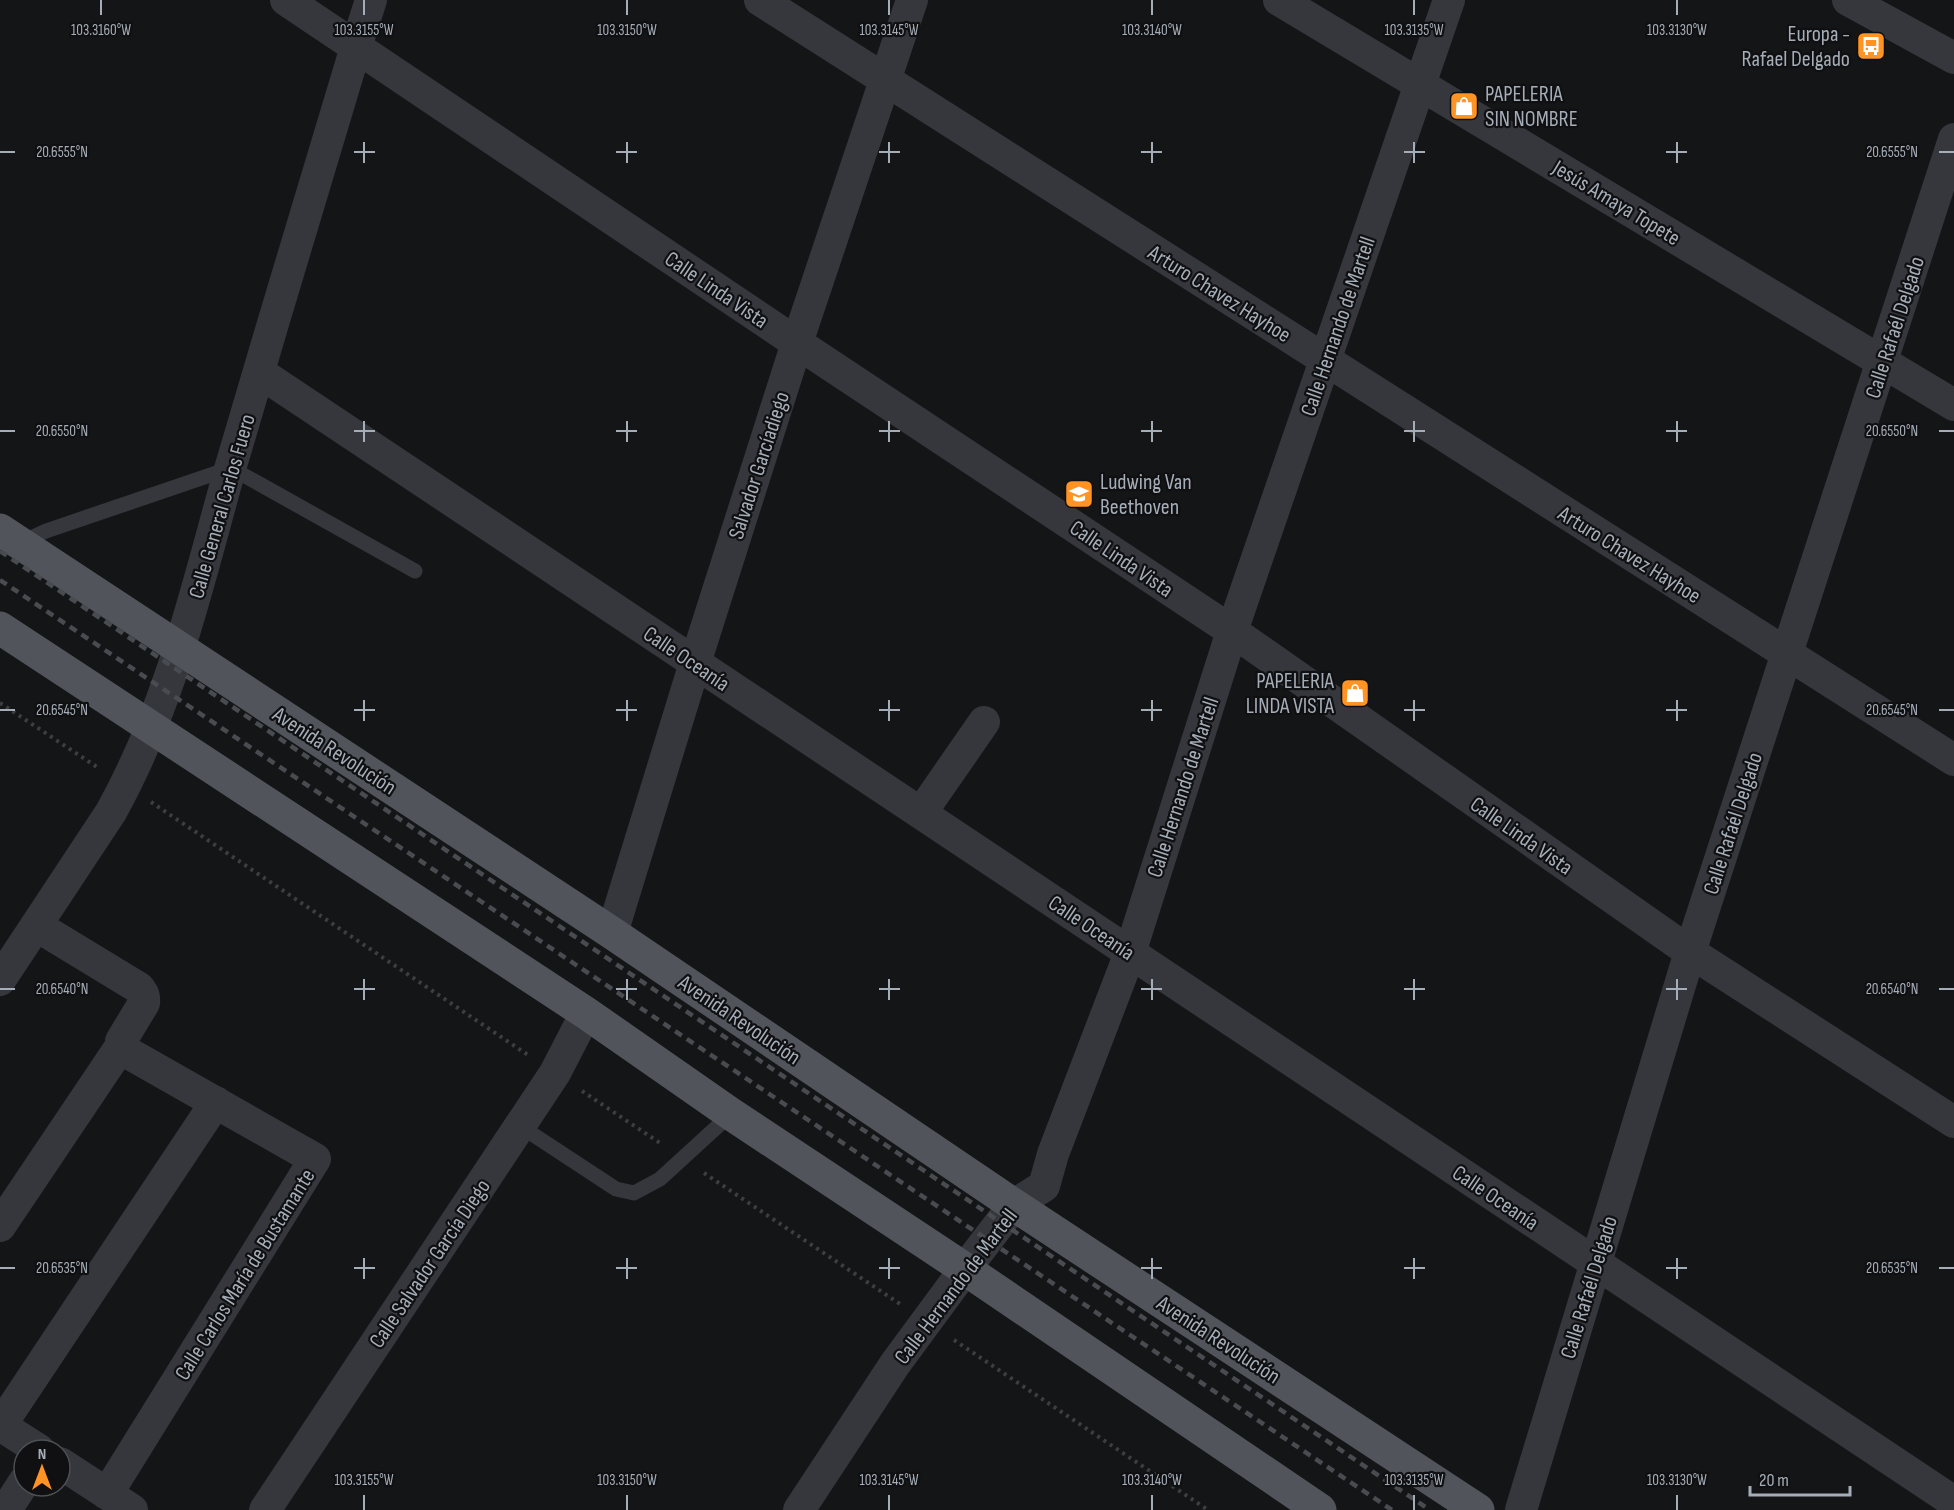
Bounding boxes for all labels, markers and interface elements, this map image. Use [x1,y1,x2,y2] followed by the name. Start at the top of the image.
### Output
[71,21,131,40] text: 103.3160°W
[335,21,394,40] text: 103.3155°W
[597,21,657,40] text: 103.3150°W
[859,21,919,40] text: 103.3145°W
[1122,21,1182,40] text: 103.3140°W
[1384,21,1444,40] text: 103.3135°W
[1647,21,1707,40] text: 103.3130°W
[1742,21,1850,73] place label: Europa - Rafael Delgado
[1855,30,1887,62] bus stop icon: Europa - Rafael Delgado
[1485,81,1578,133] place label: PAPELERIA SIN NOMBRE
[1448,90,1480,122] shop icon: PAPELERIA SIN NOMBRE
[36,143,88,162] text: 20.6555°N
[1866,143,1918,162] text: 20.6555°N
[1547,154,1685,252] street label: Jesús Amaya Topete
[1295,233,1382,420] street label: Calle Hernando de Martell
[1142,239,1296,349] street label: Arturo Chavez Hayhoe
[659,246,773,335] street label: Calle Linda Vista
[1860,253,1931,402] street label: Calle Rafaél Delgado
[723,388,796,543] street label: Salvador Garcíadiego
[183,411,262,602] street label: Calle General Carlos Fuero
[36,422,88,441] text: 20.6550°N
[1866,422,1918,441] text: 20.6550°N
[1100,469,1192,521] place label: Ludwing Van Beethoven
[1063,478,1095,510] school or university icon: Ludwing Van Beethoven
[1552,500,1706,610] street label: Arturo Chavez Hayhoe
[1064,515,1178,604] street label: Calle Linda Vista
[638,621,734,698] street label: Calle Oceanía
[1246,668,1335,720] place label: PAPELERIA LINDA VISTA
[1339,677,1371,709] shop icon: PAPELERIA LINDA VISTA
[1142,694,1225,881] street label: Calle Hernando de Martell
[36,701,88,720] text: 20.6545°N
[267,701,401,801] street label: Avenida Revolución
[1866,701,1918,720] text: 20.6545°N
[1698,749,1769,898] street label: Calle Rafaél Delgado
[1465,791,1578,881] street label: Calle Linda Vista
[1043,890,1139,967] street label: Calle Oceanía
[672,969,805,1071] street label: Avenida Revolución
[36,980,88,999] text: 20.6540°N
[1866,980,1918,999] text: 20.6540°N
[1447,1160,1543,1237] street label: Calle Oceanía
[169,1164,321,1385] street label: Calle Carlos María de Bustamante
[364,1174,497,1353] street label: Calle Salvador García Diego
[889,1204,1024,1370] street label: Calle Hernando de Martell
[1555,1213,1624,1362] street label: Calle Rafaél Delgado
[36,1259,88,1278] text: 20.6535°N
[1866,1259,1918,1278] text: 20.6535°N
[1151,1290,1285,1390] street label: Avenida Revolución
[12,1438,72,1498] north arrow
[38,1445,46,1464] text: N
[1750,1459,1850,1497] scale bar
[1759,1470,1789,1491] text: 20 m
[335,1471,394,1490] text: 103.3155°W
[597,1471,657,1490] text: 103.3150°W
[859,1471,919,1490] text: 103.3145°W
[1122,1471,1182,1490] text: 103.3140°W
[1384,1471,1444,1490] text: 103.3135°W
[1647,1471,1707,1490] text: 103.3130°W

